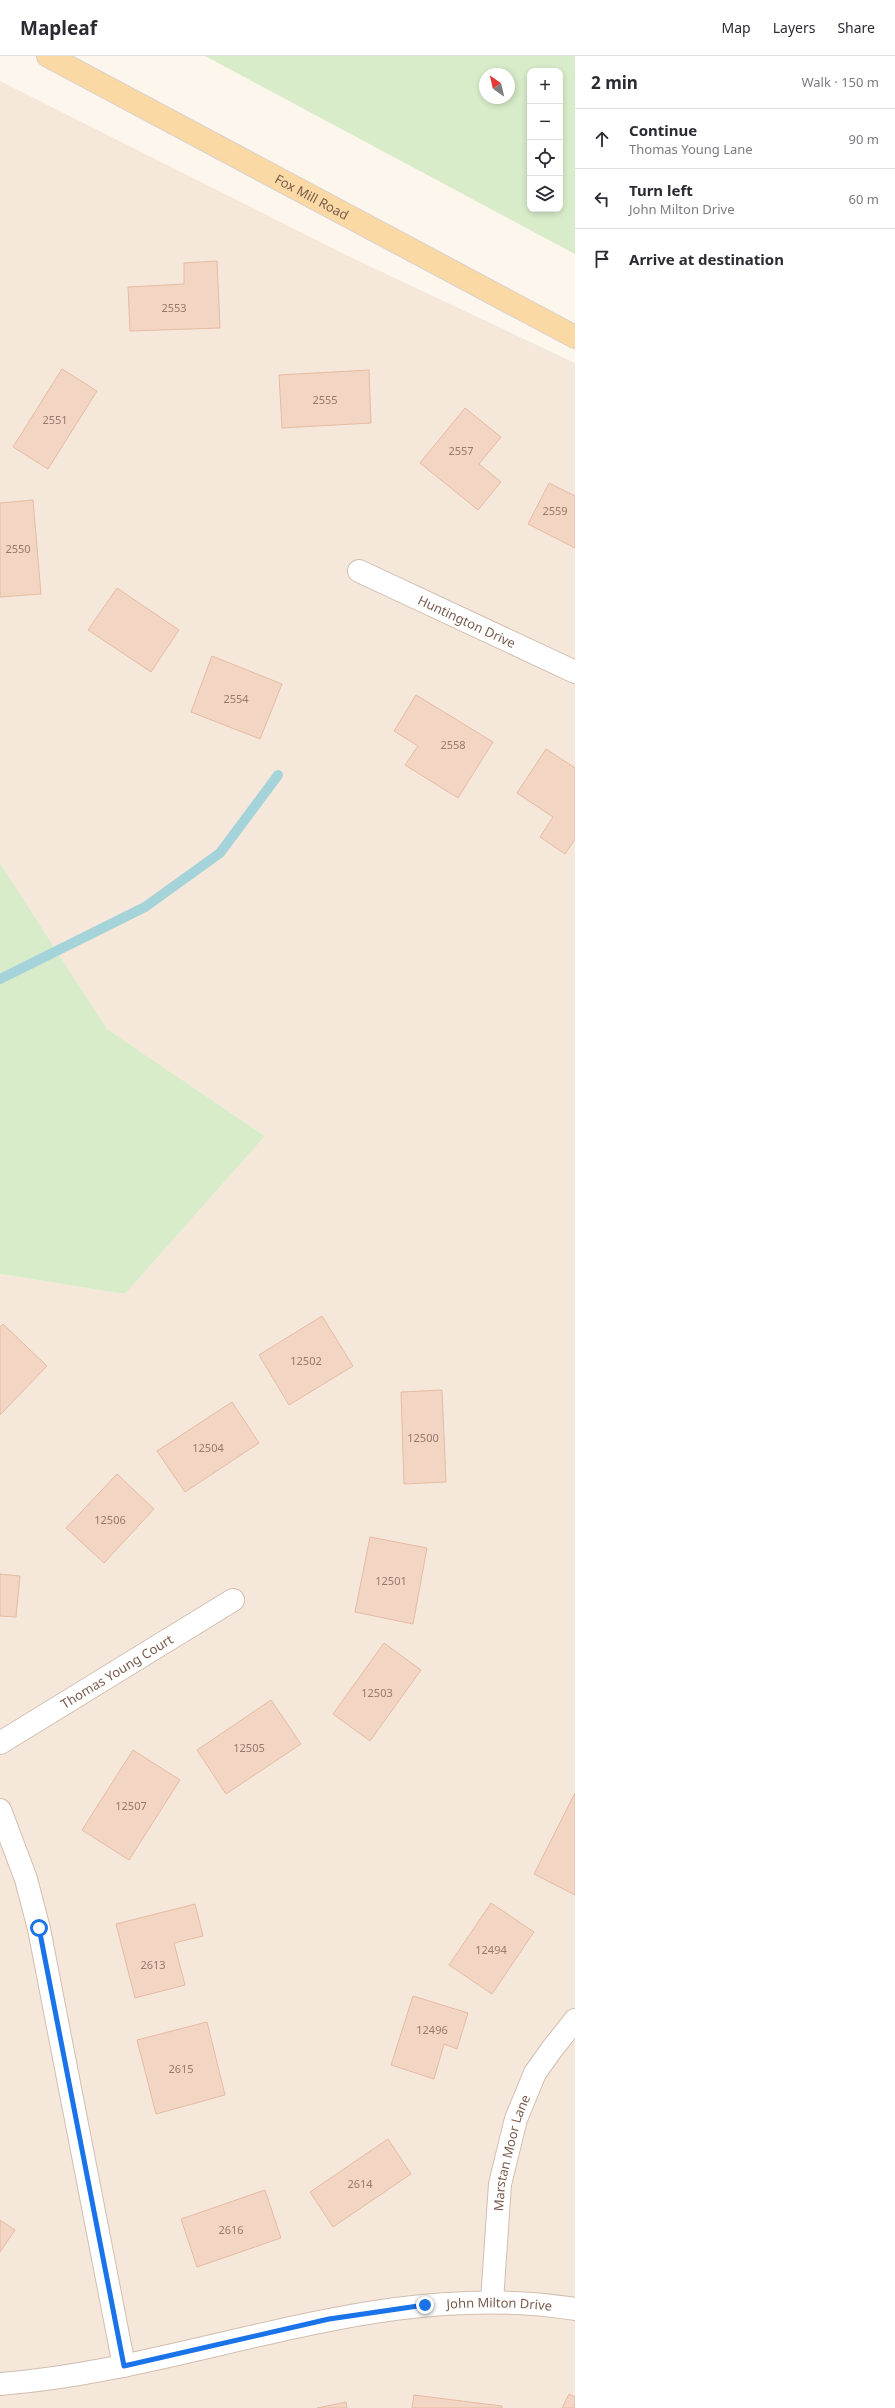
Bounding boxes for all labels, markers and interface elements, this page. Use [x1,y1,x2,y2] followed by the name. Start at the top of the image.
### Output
[20,15,97,41] text: Mapleaf
[722,18,751,37] text: Map
[773,18,815,37] text: Layers
[837,18,875,37] text: Share
[479,68,515,104] north arrow
[527,68,563,212] map controls
[527,68,563,104] button: +
[591,71,638,94] text: 2 min
[801,73,879,91] text: Walk · 150 m
[527,104,563,140] button: −
[629,120,697,140] text: Continue
[591,128,613,150] icon: ahead
[849,130,879,148] text: 90 m
[527,140,563,176] button: locate
[629,140,753,158] text: Thomas Young Lane
[272,170,352,224] street label: Fox Mill Road
[527,176,563,212] button: layers
[629,180,693,200] text: Turn left
[591,188,613,210] icon: left
[849,190,879,208] text: 60 m
[629,200,734,218] text: John Milton Drive
[591,248,613,270] icon: arrive
[629,249,784,269] text: Arrive at destination
[161,300,187,315] house number: 2553
[312,392,338,407] house number: 2555
[42,412,68,427] house number: 2551
[448,443,474,458] house number: 2557
[542,503,568,518] house number: 2559
[5,541,31,556] house number: 2550
[415,591,519,652] street label: Huntington Drive
[223,691,249,706] house number: 2554
[440,737,466,752] house number: 2558
[290,1353,322,1368] house number: 12502
[407,1430,439,1445] house number: 12500
[192,1440,224,1455] house number: 12504
[94,1512,126,1527] house number: 12506
[375,1573,407,1588] house number: 12501
[57,1630,176,1713] street label: Thomas Young Court
[361,1685,393,1700] house number: 12503
[233,1740,265,1755] house number: 12505
[115,1798,147,1813] house number: 12507
[30,1919,48,1937] route start
[475,1942,507,1957] house number: 12494
[140,1957,166,1972] house number: 2613
[416,2022,448,2037] house number: 12496
[168,2061,194,2076] house number: 2615
[489,2092,534,2212] street label: Marstan Moor Lane
[347,2176,373,2191] house number: 2614
[218,2222,244,2237] house number: 2616
[444,2293,553,2315] street label: John Milton Drive
[416,2296,434,2314] route end

